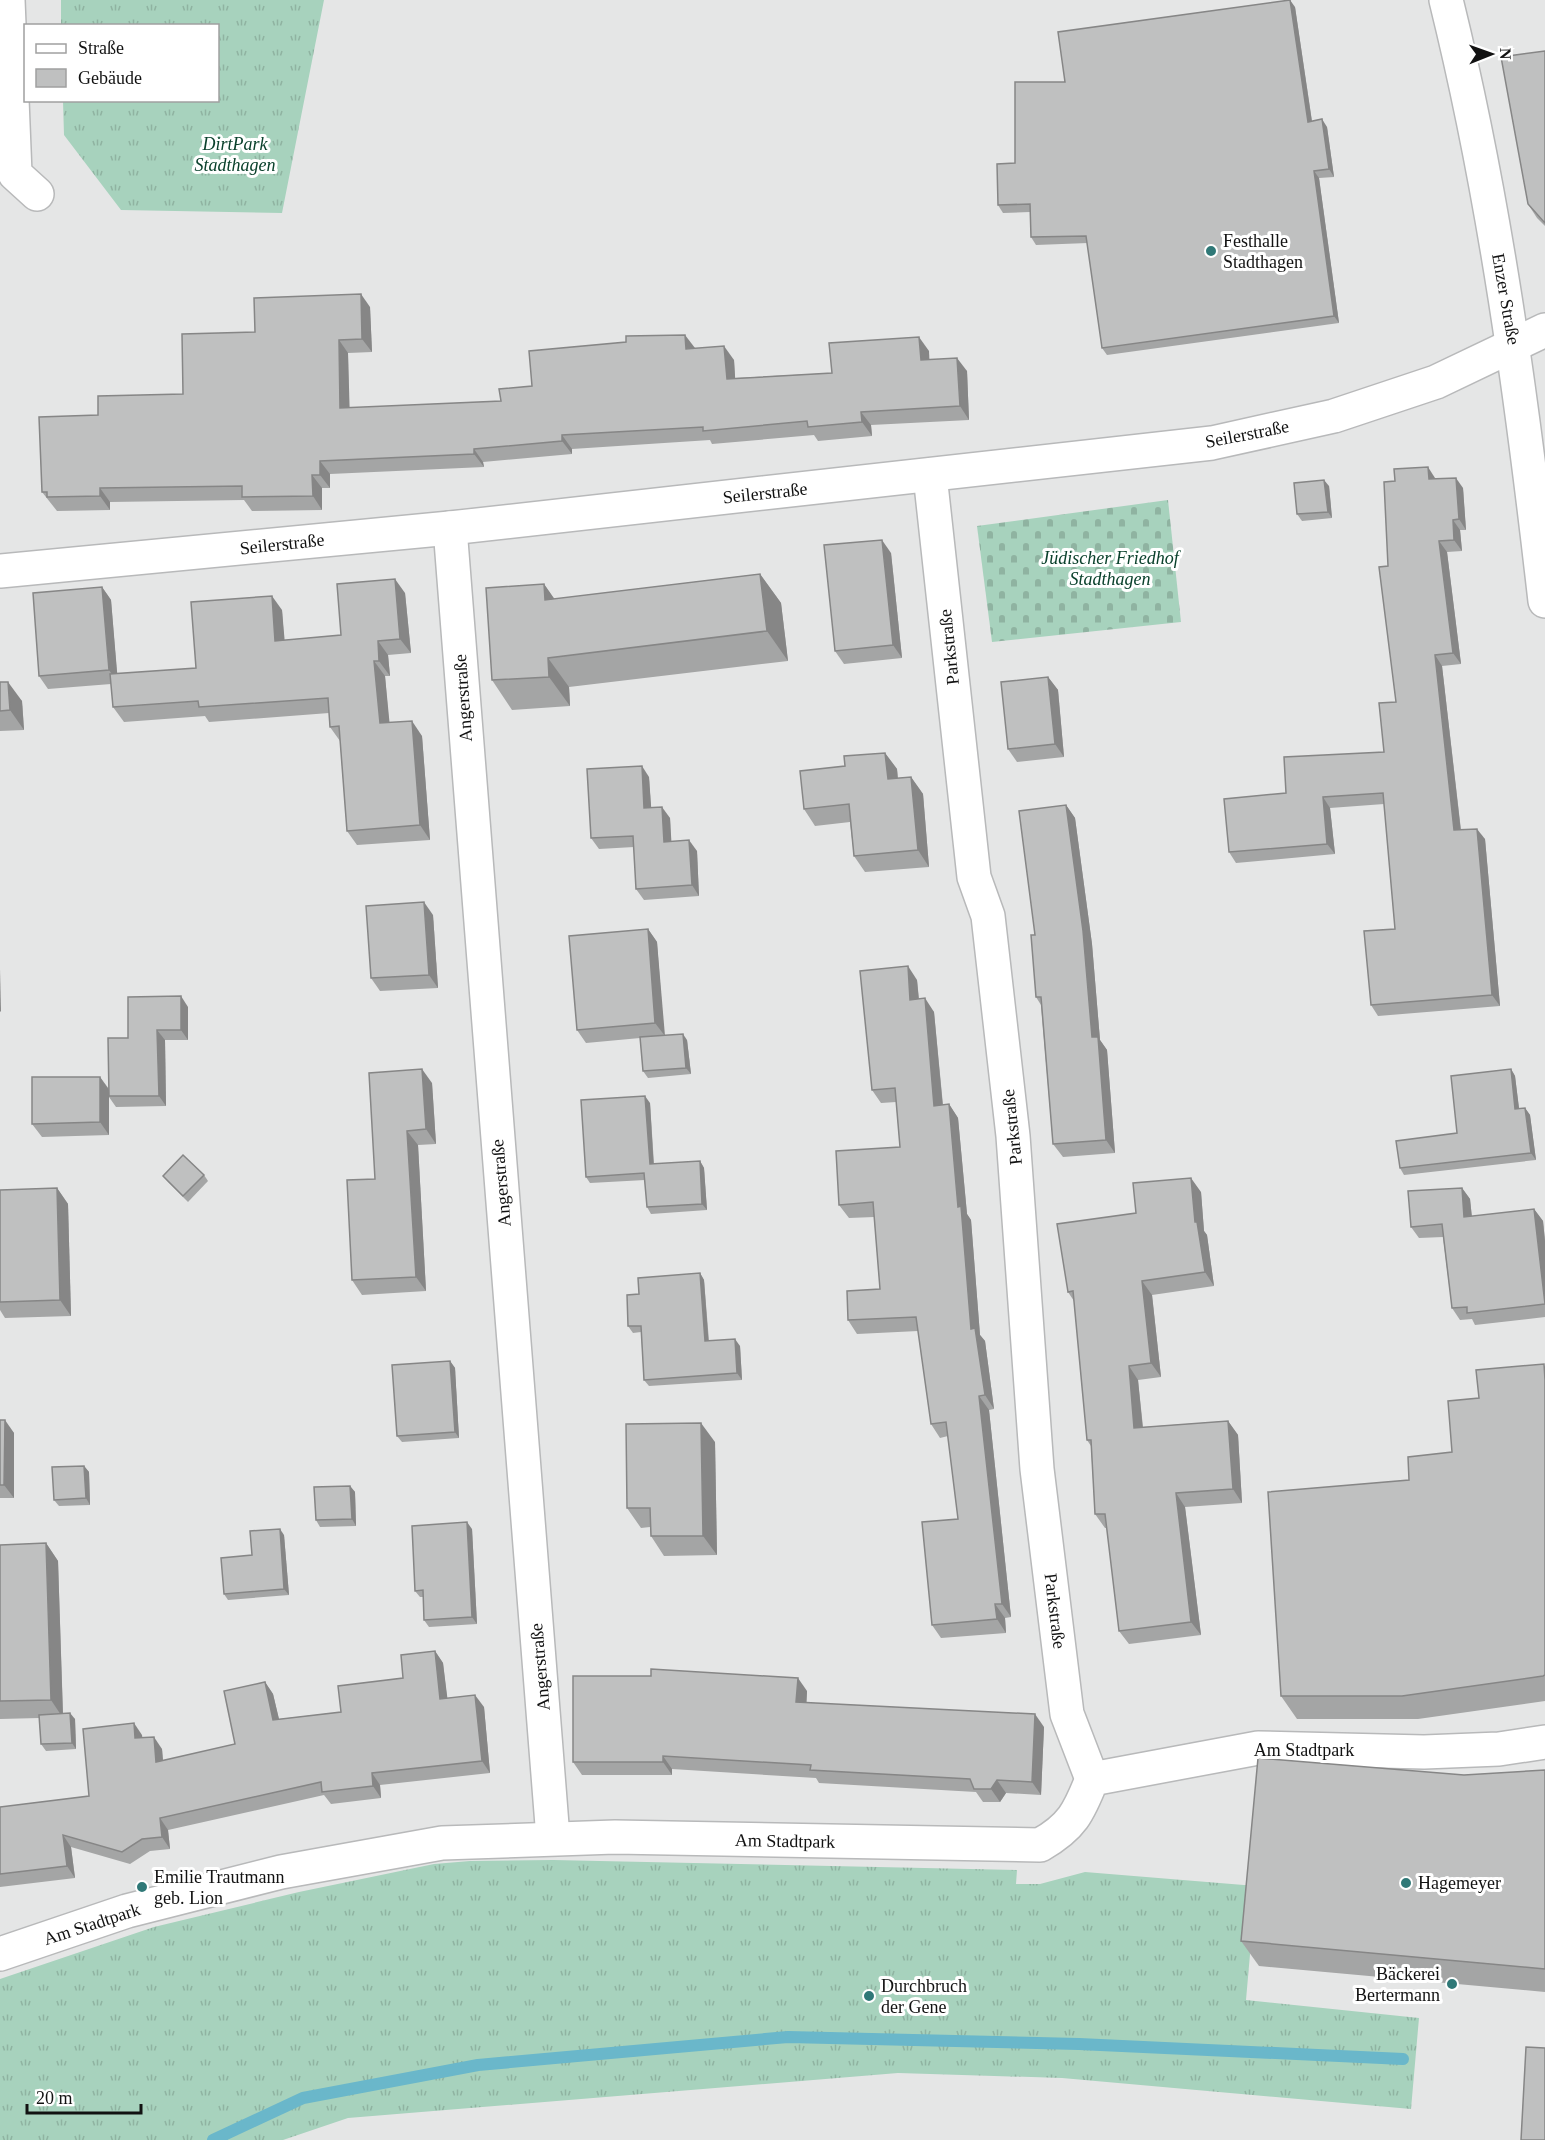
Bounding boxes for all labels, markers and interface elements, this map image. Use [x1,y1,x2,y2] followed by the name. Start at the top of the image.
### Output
[24,24,219,102] legend
[1461,24,1521,84] north arrow
[78,38,124,58] text: Straße
[1497,48,1514,60] text: N
[78,68,142,88] text: Gebäude
[195,134,276,175] park label: DirtPark Stadthagen
[1223,231,1303,272] place label: Festhalle Stadthagen
[1204,244,1218,258] marker: Festhalle Stadthagen
[1488,252,1524,346] street label: Enzer Straße
[1203,416,1291,452] street label: Seilerstraße
[722,479,808,507] street label: Seilerstraße
[239,530,325,558] street label: Seilerstraße
[1041,548,1182,589] park label: Jüdischer Friedhof Stadthagen
[935,608,963,686] street label: Parkstraße
[450,653,476,743] street label: Angerstraße
[998,1088,1026,1166] street label: Parkstraße
[487,1138,515,1228] street label: Angerstraße
[1040,1572,1070,1650] street label: Parkstraße
[526,1622,554,1712] street label: Angerstraße
[1254,1740,1354,1760] street label: Am Stadtpark
[735,1830,835,1852] street label: Am Stadtpark
[154,1867,285,1908] place label: Emilie Trautmann geb. Lion
[1418,1873,1501,1893] place label: Hagemeyer
[1399,1876,1413,1890] marker: Hagemeyer
[135,1880,149,1894] marker: Emilie Trautmann geb. Lion
[41,1899,143,1949] street label: Am Stadtpark
[1355,1964,1440,2005] place label: Bäckerei Bertermann
[881,1976,967,2017] place label: Durchbruch der Gene
[1445,1977,1459,1991] marker: Bäckerei Bertermann
[862,1989,876,2003] marker: Durchbruch der Gene
[27,2077,141,2115] scale bar
[36,2088,73,2108] text: 20 m

